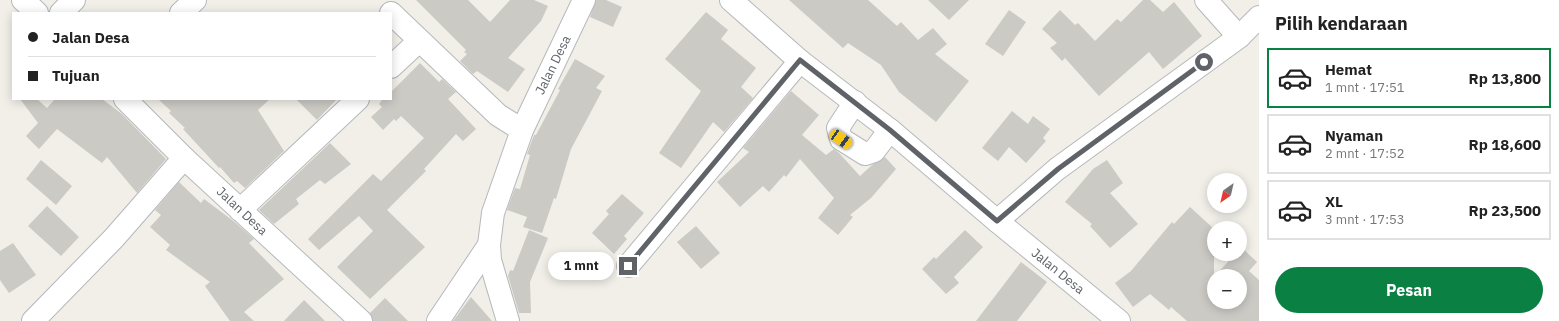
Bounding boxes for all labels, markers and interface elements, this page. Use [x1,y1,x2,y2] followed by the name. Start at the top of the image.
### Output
[1275,12,1408,35] text: Pilih kendaraan
[52,28,129,47] text: Jalan Desa
[531,33,575,97] street label: Jalan Desa
[1195,53,1213,71] route start
[1277,60,1313,96] icon: car
[1325,60,1372,79] text: Hemat
[52,66,100,85] text: Tujuan
[1469,69,1541,88] text: Rp 13,800
[1325,79,1405,96] text: 1 mnt · 17:51
[1277,126,1313,162] icon: car
[1325,126,1383,145] text: Nyaman
[828,127,854,151] car
[1469,135,1541,154] text: Rp 18,600
[1325,145,1405,162] text: 2 mnt · 17:52
[1207,173,1247,213] north arrow
[1207,173,1247,309] map controls
[213,183,271,239] street label: Jalan Desa
[1277,192,1313,228] icon: car
[1325,192,1343,211] text: XL
[1469,201,1541,220] text: Rp 23,500
[1325,211,1405,228] text: 3 mnt · 17:53
[1207,221,1247,261] button: +
[1028,244,1088,298] street label: Jalan Desa
[548,252,614,280] callout: 1 mnt
[563,257,599,274] text: 1 mnt
[619,257,637,275] route end
[1275,267,1543,313] button: Pesan
[1207,269,1247,309] button: −

